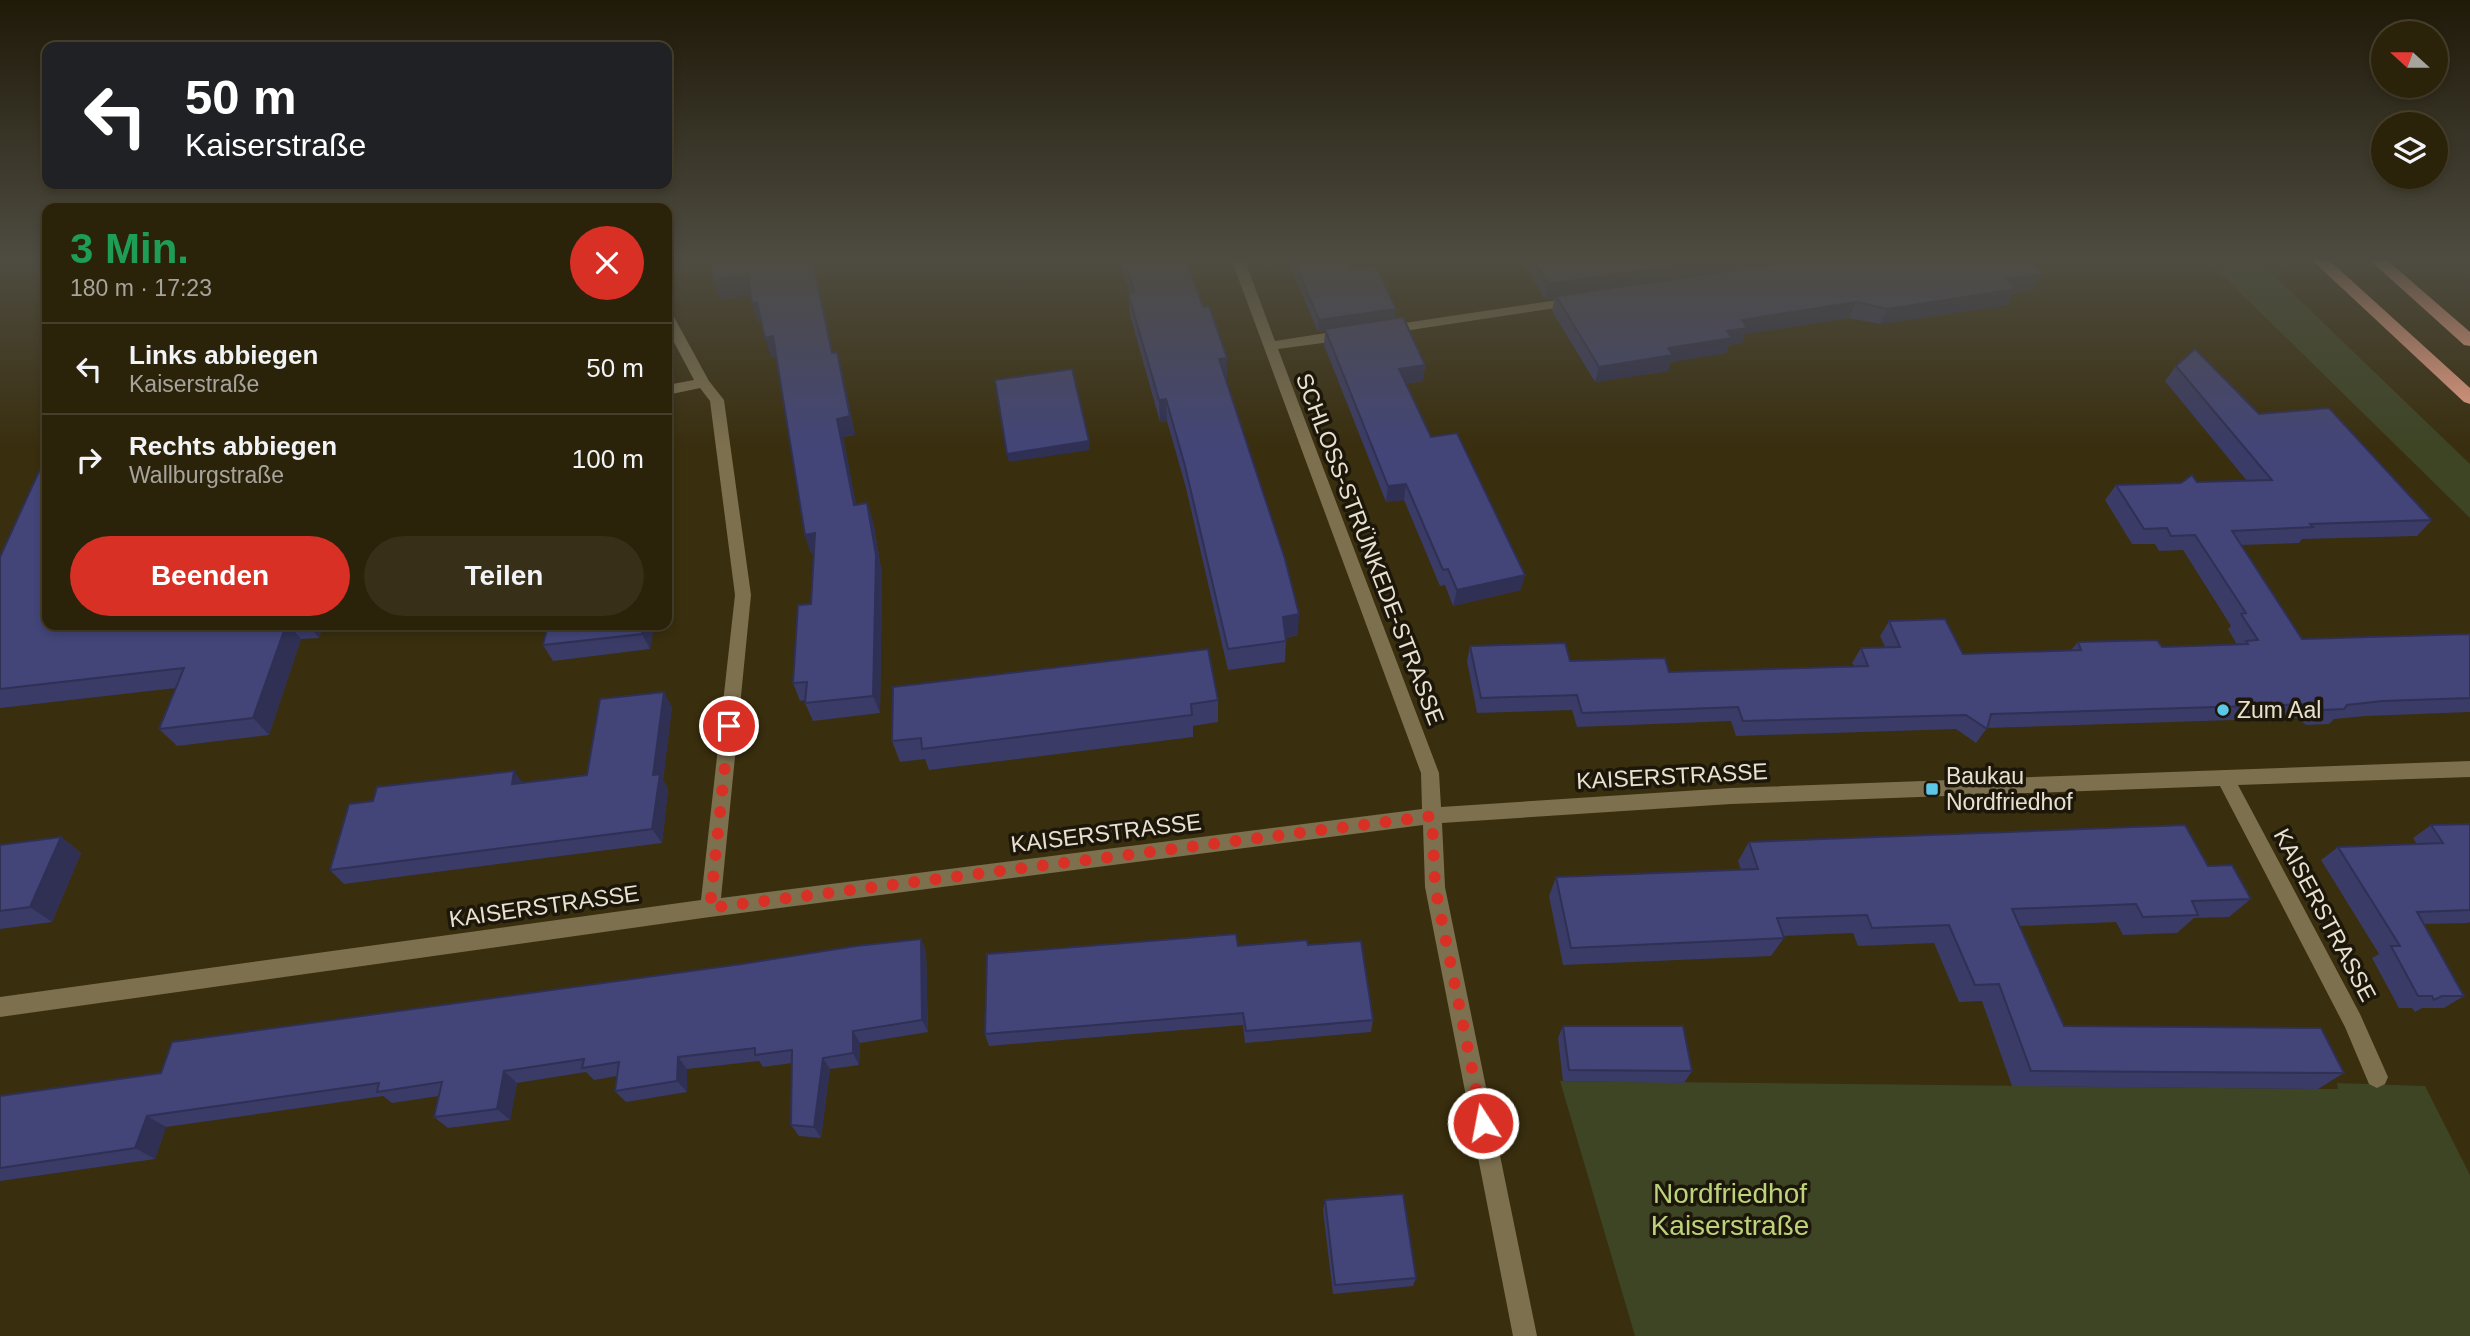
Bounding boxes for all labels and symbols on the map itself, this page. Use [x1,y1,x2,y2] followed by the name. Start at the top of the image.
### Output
[2371,21,2448,98] north arrow
[1291,370,1449,728] street label: SCHLOSS-STRÜNKEDE-STRASSE
[699,696,759,756] pin
[2237,697,2321,723] place label: Zum Aal
[2215,702,2231,718] marker: Zum Aal
[1576,758,1768,794] street label: KAISERSTRASSE
[1946,763,2073,815] place label: Baukau Nordfriedhof
[1924,781,1940,797] marker: Baukau Nordfriedhof
[1009,808,1203,858] street label: KAISERSTRASSE
[2269,824,2381,1006] street label: KAISERSTRASSE
[447,880,641,932] street label: KAISERSTRASSE
[1446,1086,1520,1160] position arrow
[1651,1178,1809,1241] park label: Nordfriedhof Kaiserstraße

